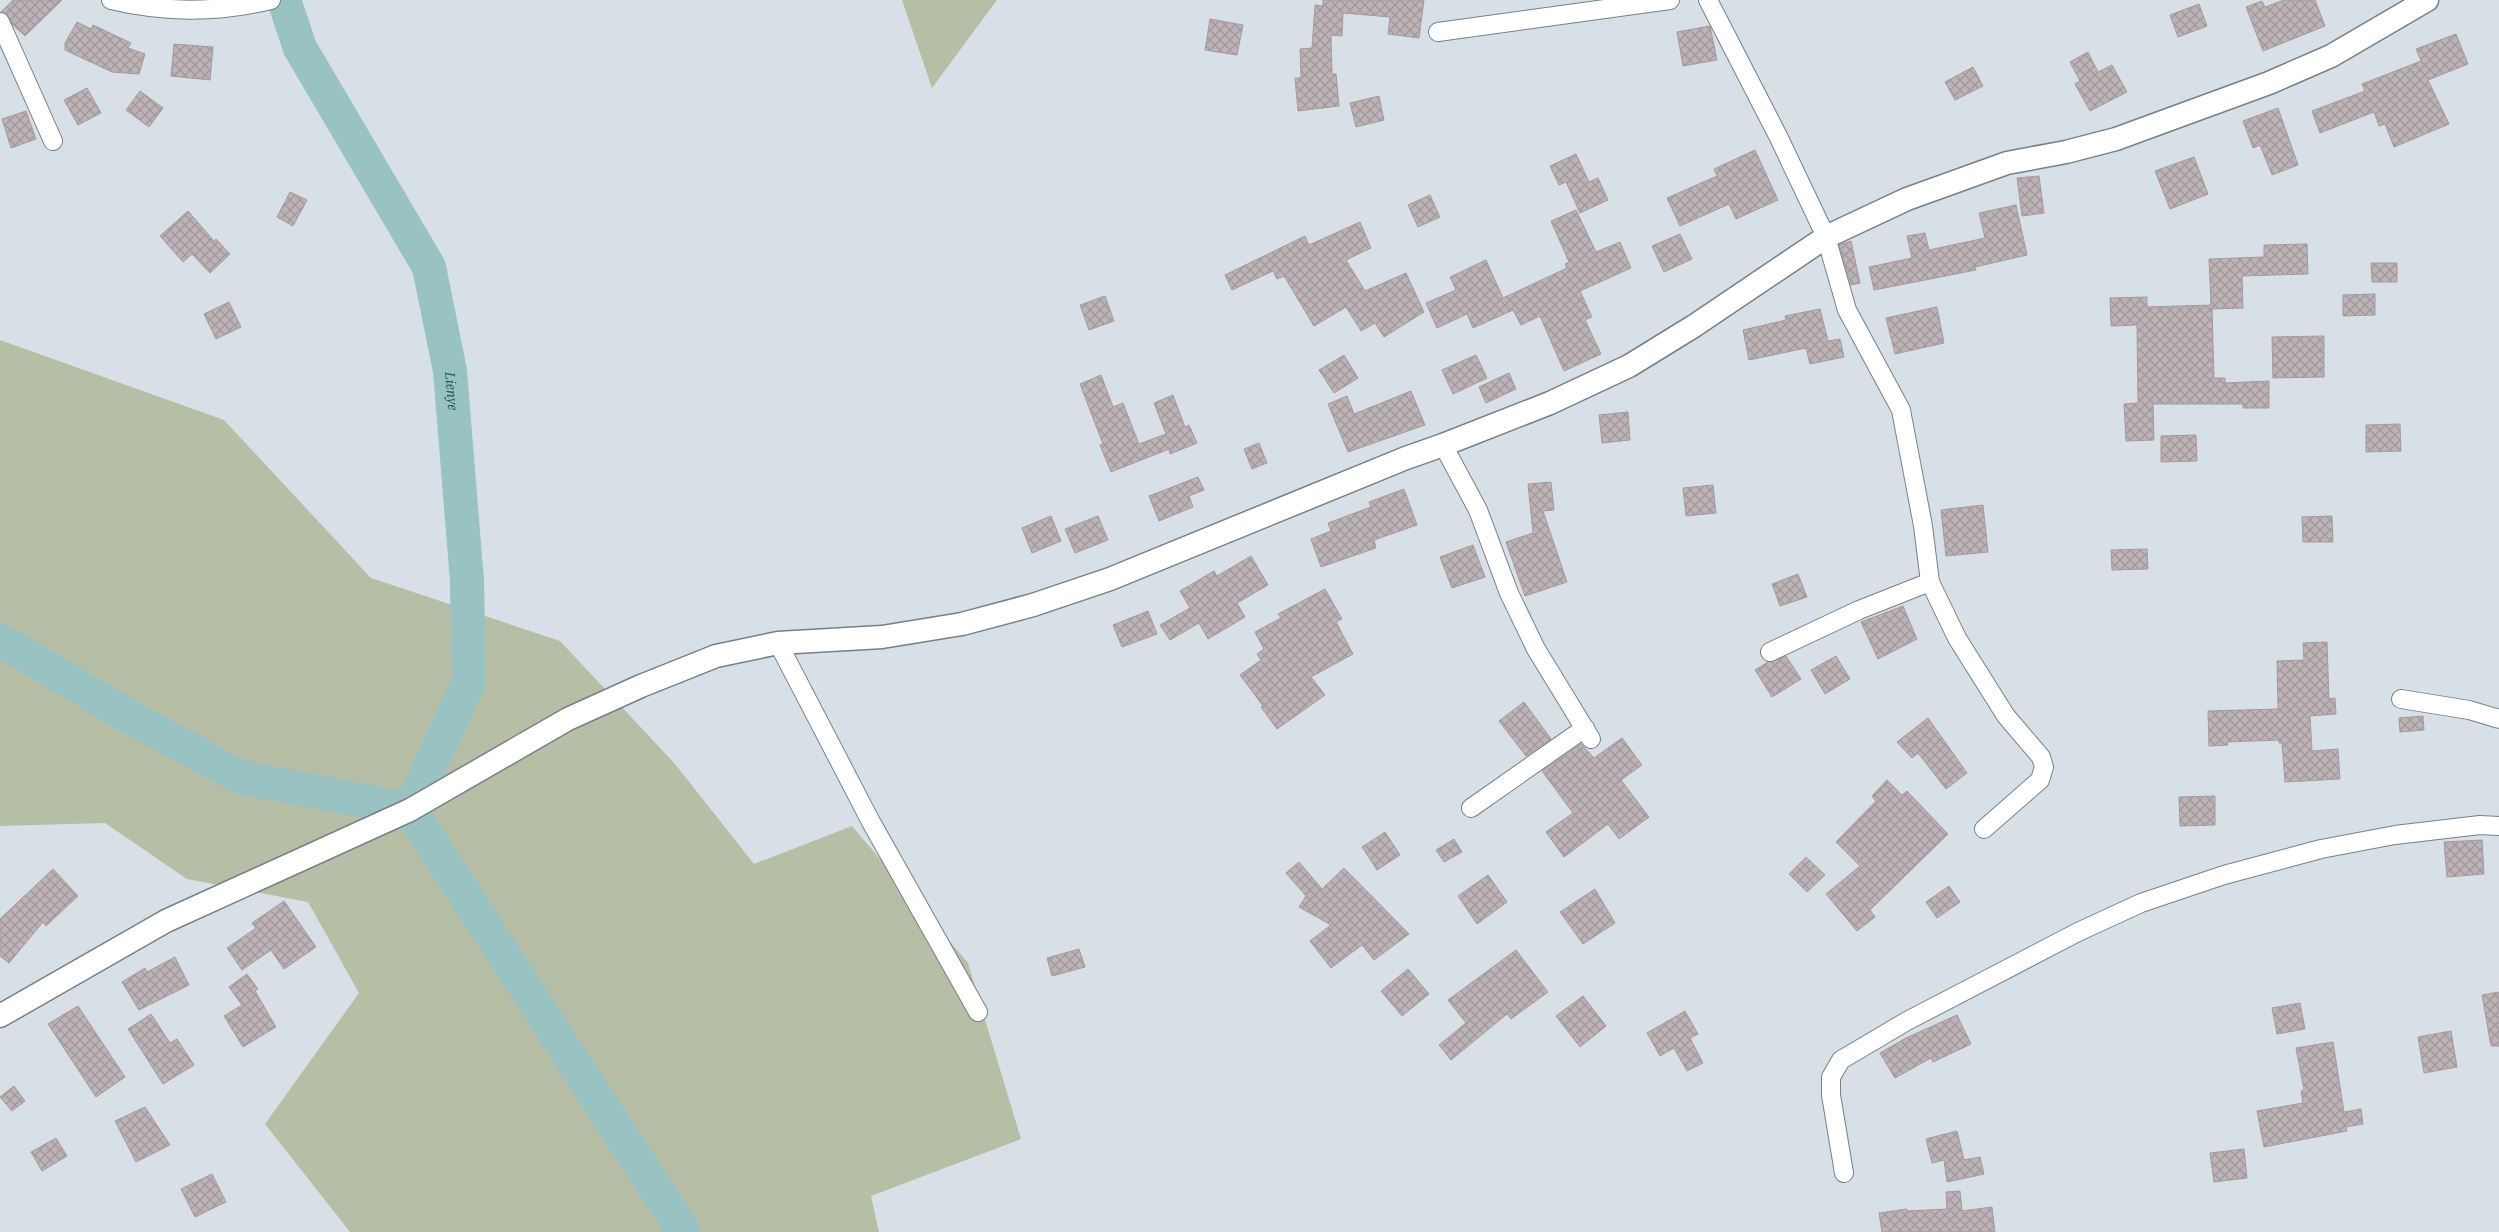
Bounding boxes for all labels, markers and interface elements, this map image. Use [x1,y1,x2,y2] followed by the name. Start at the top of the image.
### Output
[441,370,462,412] water label: Lienye

